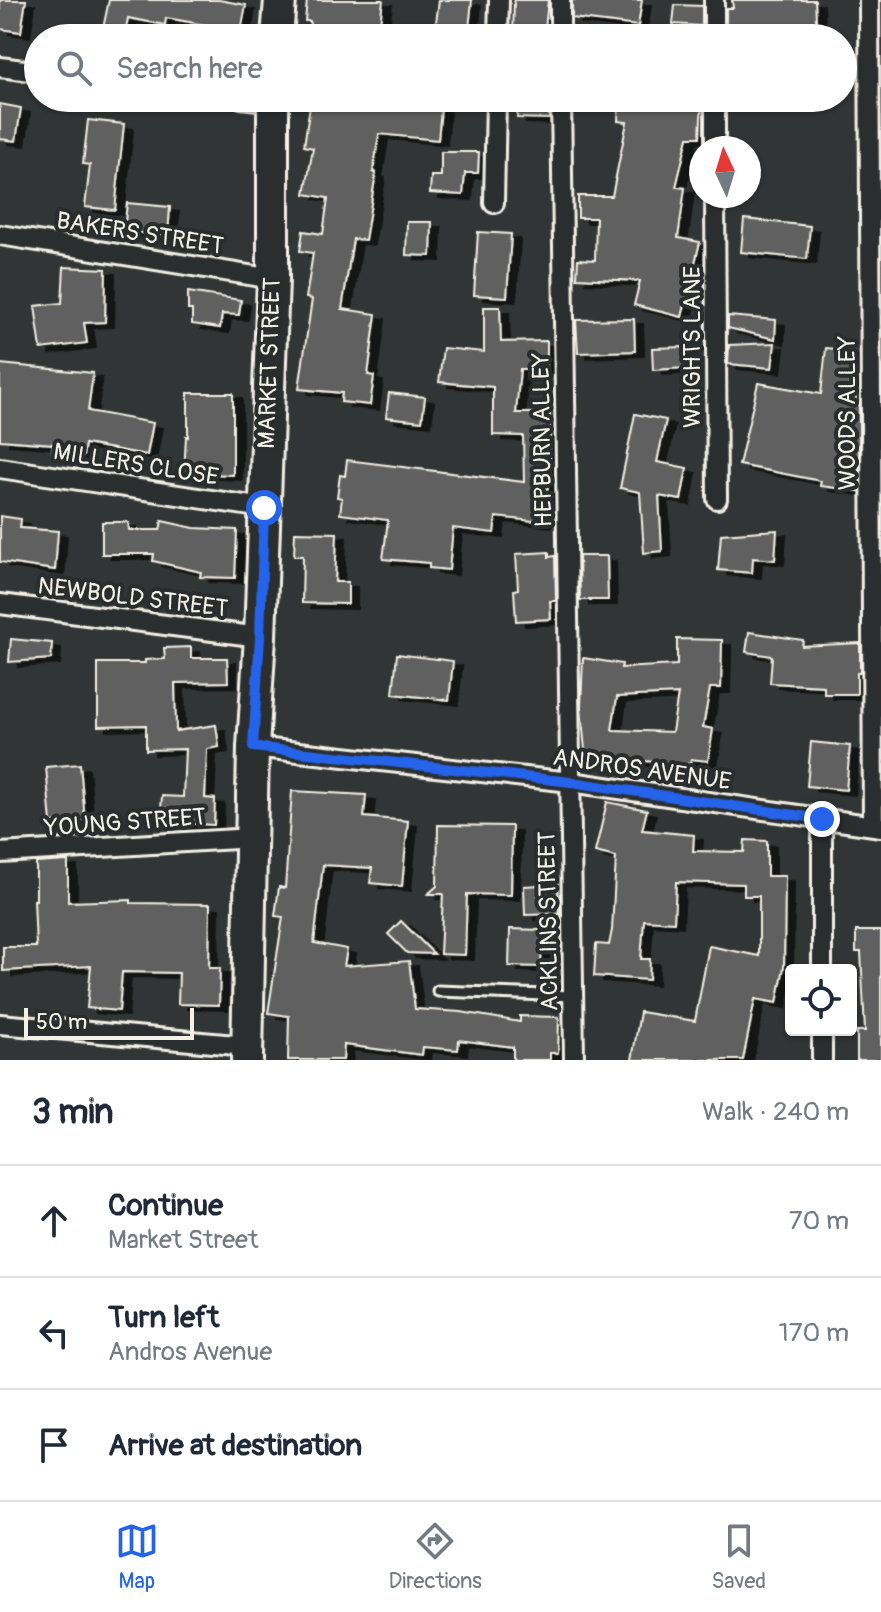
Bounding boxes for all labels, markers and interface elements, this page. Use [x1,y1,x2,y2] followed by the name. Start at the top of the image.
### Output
[24,24,857,112] search box
[52,46,96,90] icon: search
[116,50,263,87] text: Search here
[689,136,761,208] north arrow
[54,206,226,261] street label: BAKERS STREET
[678,266,707,428] street label: WRIGHTS LANE
[252,277,287,449] street label: MARKET STREET
[833,336,862,490] street label: WOODS ALLEY
[526,352,559,528] street label: HEPBURN ALLEY
[51,437,221,492] street label: MILLERS CLOSE
[246,490,282,526] route start
[36,571,230,624] street label: NEWBOLD STREET
[551,743,733,796] street label: ANDROS AVENUE
[804,801,840,837] route end
[42,802,207,843] street label: YOUNG STREET
[532,831,565,1011] street label: ACKLINS STREET
[785,964,857,1036] map controls
[785,964,857,1036] button: locate
[24,1004,194,1040] scale bar
[36,1008,87,1036] text: 50 m
[32,1091,114,1134] text: 3 min
[702,1096,849,1128] text: Walk · 240 m
[108,1187,223,1224] text: Continue
[32,1199,76,1243] icon: ahead
[789,1205,849,1237] text: 70 m
[108,1224,258,1256] text: Market Street
[108,1299,219,1336] text: Turn left
[32,1311,76,1355] icon: left
[779,1317,849,1349] text: 170 m
[108,1336,272,1368] text: Andros Avenue
[32,1423,76,1467] icon: arrive
[108,1427,362,1464] text: Arrive at destination
[115,1519,159,1595] tab: Map
[389,1519,482,1595] tab: Directions
[712,1519,766,1595] tab: Saved

